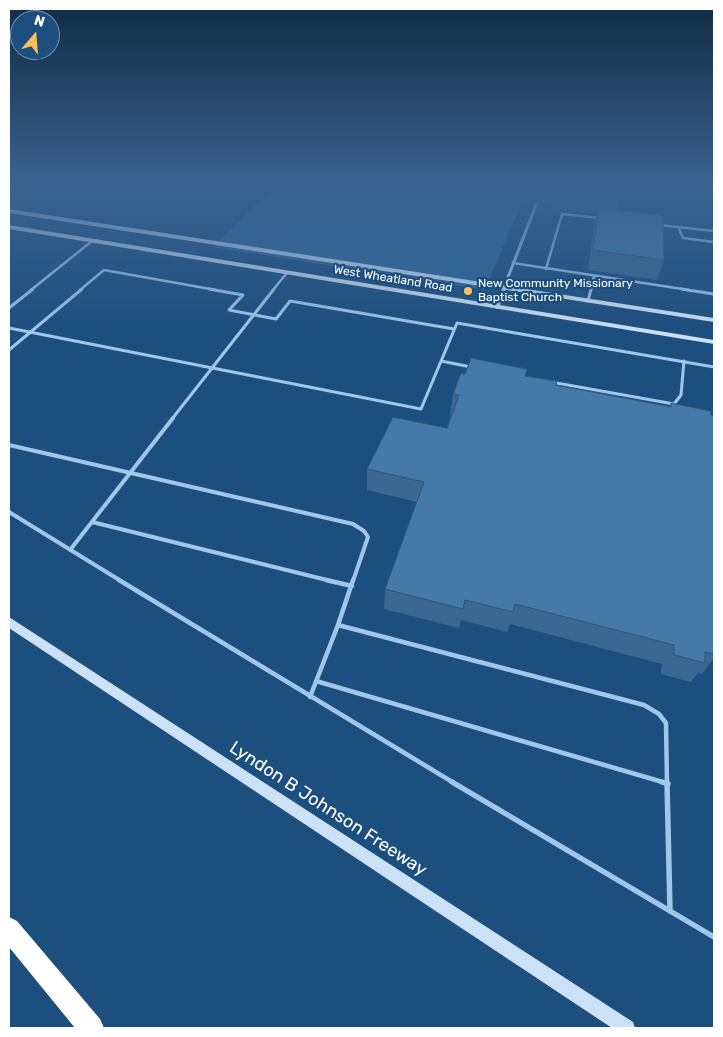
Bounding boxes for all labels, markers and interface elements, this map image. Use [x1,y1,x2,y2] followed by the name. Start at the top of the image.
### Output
[10,10,60,60] north arrow
[32,12,47,31] text: N
[333,262,453,296] street label: West Wheatland Road
[478,277,633,305] place label: New Community Missionary Baptist Church
[462,285,474,297] marker: New Community Missionary Baptist Church
[225,737,431,881] street label: Lyndon B Johnson Freeway

